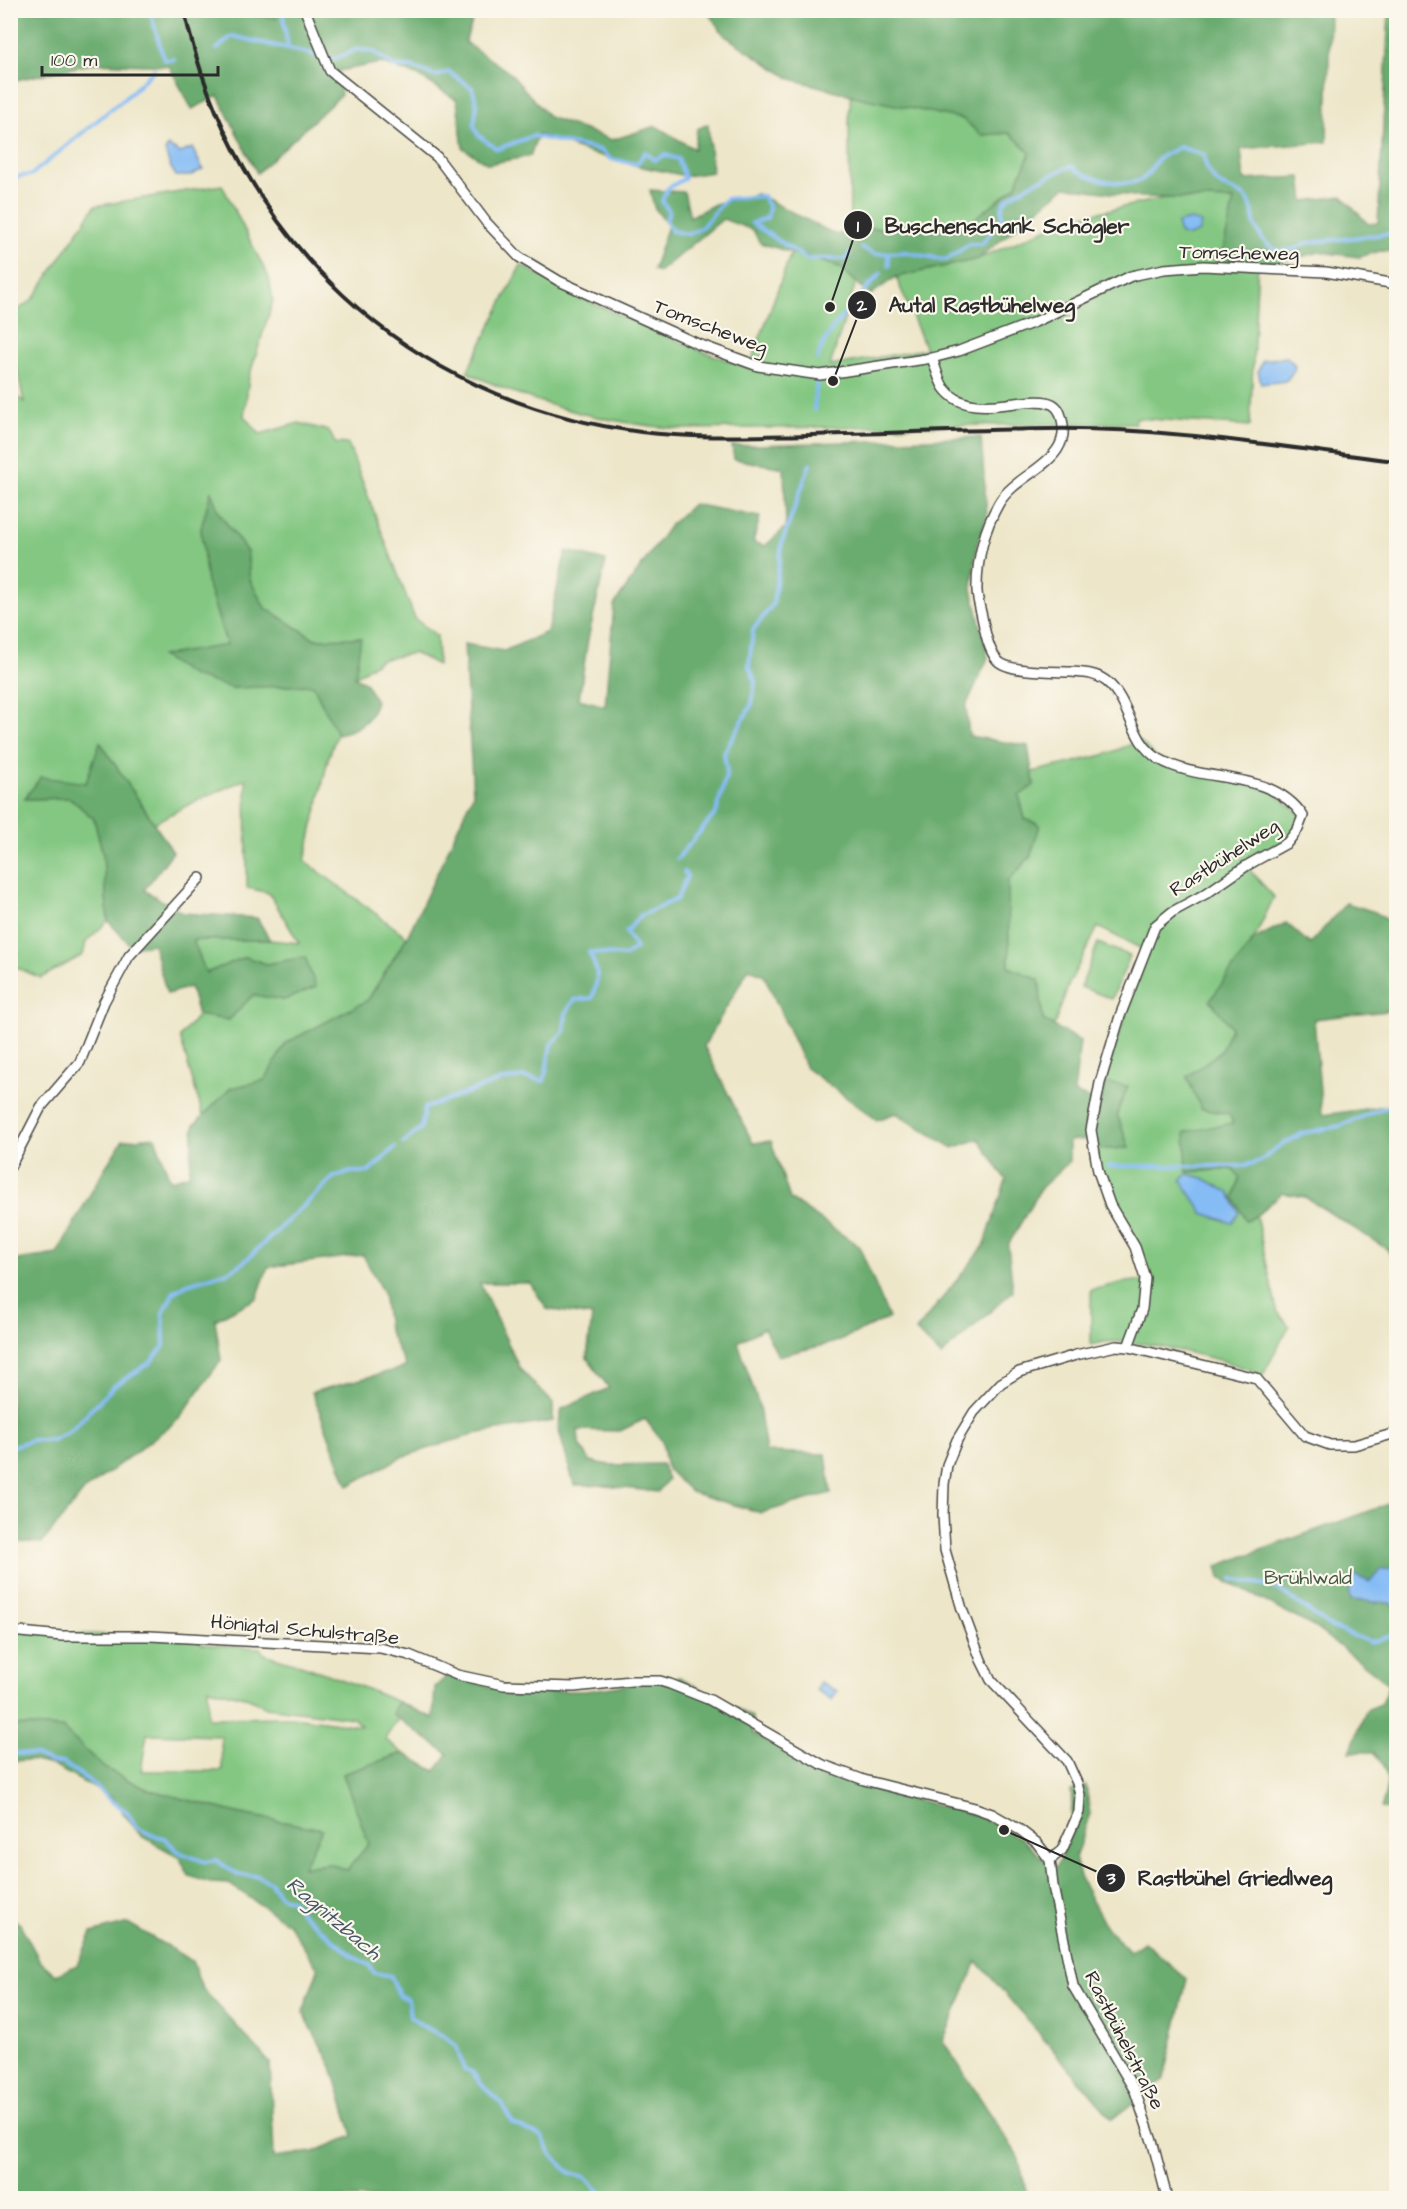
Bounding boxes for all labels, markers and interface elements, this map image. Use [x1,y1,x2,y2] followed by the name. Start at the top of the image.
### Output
[42,39,218,77] scale bar
[51,48,97,73] text: 100 m
[843,206,1141,245] callout: Buschenschank Schögler
[885,212,1130,243] text: Buschenschank Schögler
[857,214,860,239] text: 1
[1179,238,1299,269] street label: Tomscheweg
[847,285,1087,324] callout: Autal Rastbühelweg
[889,291,1075,322] text: Autal Rastbühelweg
[649,292,772,362] street label: Tomscheweg
[856,293,868,318] text: 2
[1164,812,1285,904] street label: Rastbühelweg
[1264,1564,1352,1592] park label: Brühlwald
[209,1608,401,1653] street label: Hönigtal Schulstraße
[1096,1858,1345,1897] callout: Rastbühel Griedlweg
[1138,1864,1332,1895] text: Rastbühel Griedlweg
[1105,1866,1116,1891] text: 3
[280,1870,388,1968] water label: Ragnitzbach
[1077,1966,1171,2115] street label: Rastbühelstraße

